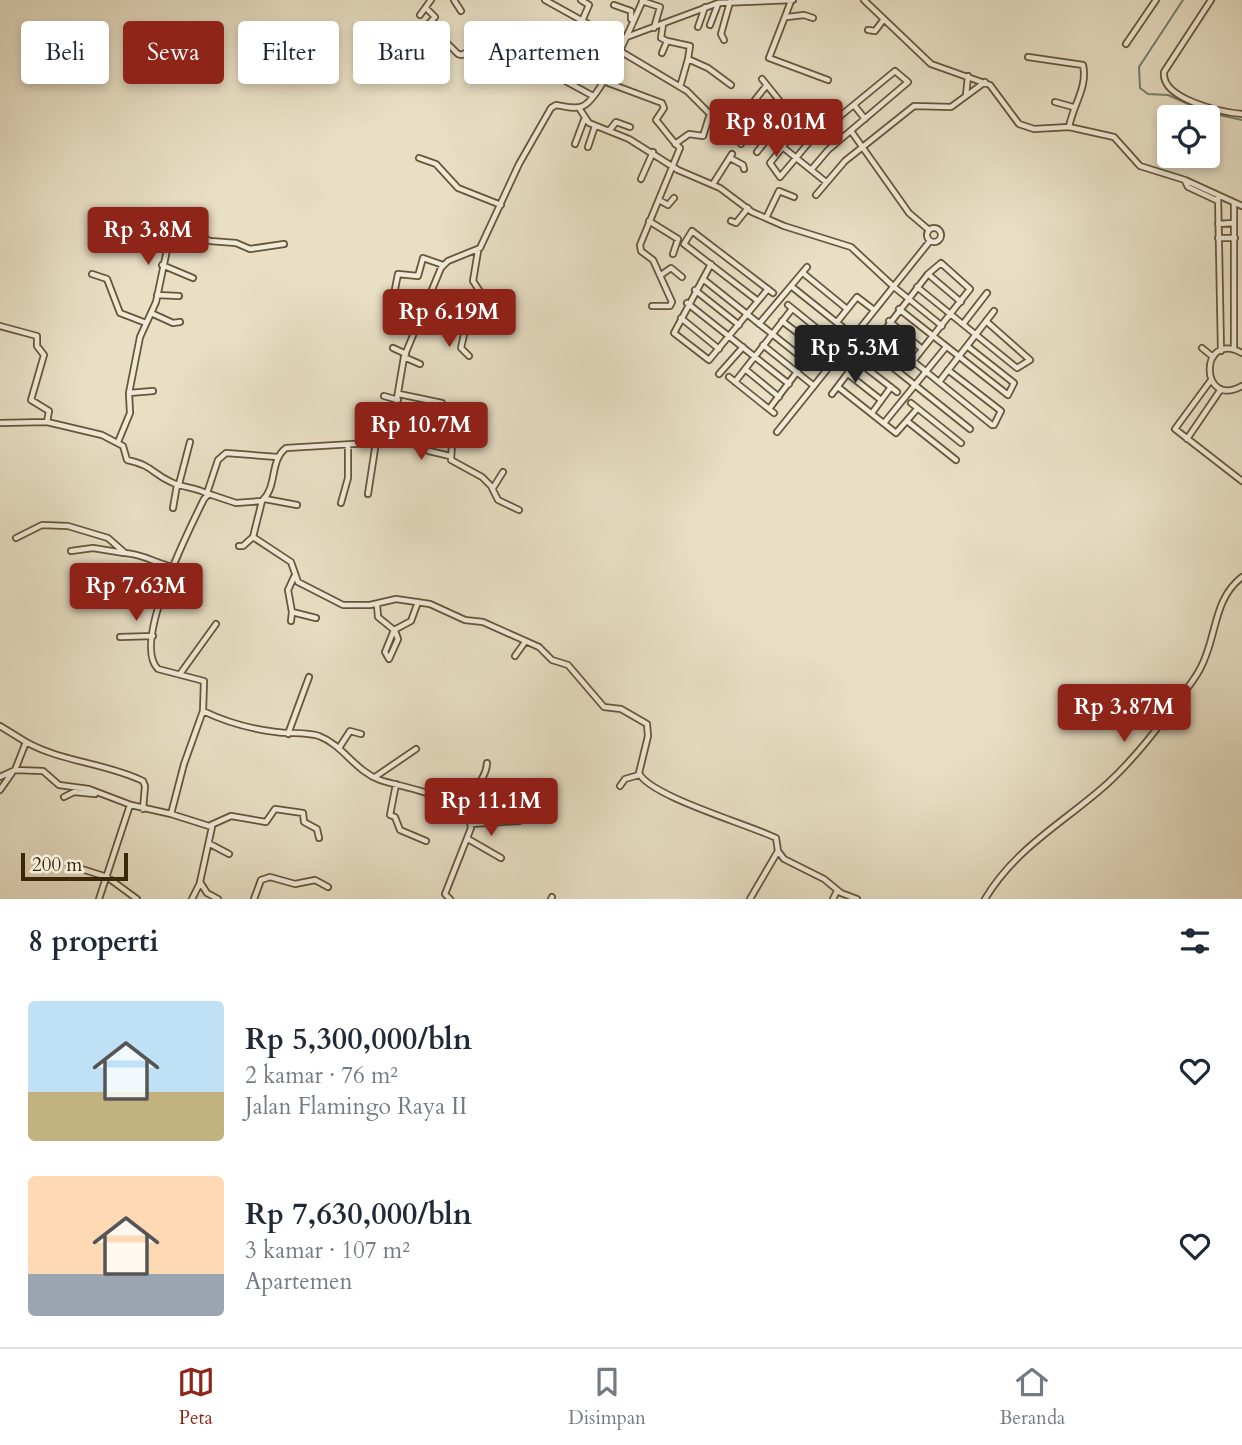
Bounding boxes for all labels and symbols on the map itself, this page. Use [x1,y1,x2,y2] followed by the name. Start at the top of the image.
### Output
[704,100,848,159] pin: Rp 8.01M
[83,208,213,267] pin: Rp 3.8M
[377,290,521,349] pin: Rp 6.19M
[790,326,920,385] pin: Rp 5.3M
[349,402,493,462] pin: Rp 10.7M
[64,564,208,623] pin: Rp 7.63M
[1052,684,1196,744] pin: Rp 3.87M
[419,778,563,838] pin: Rp 11.1M
[21,850,128,882] scale bar

